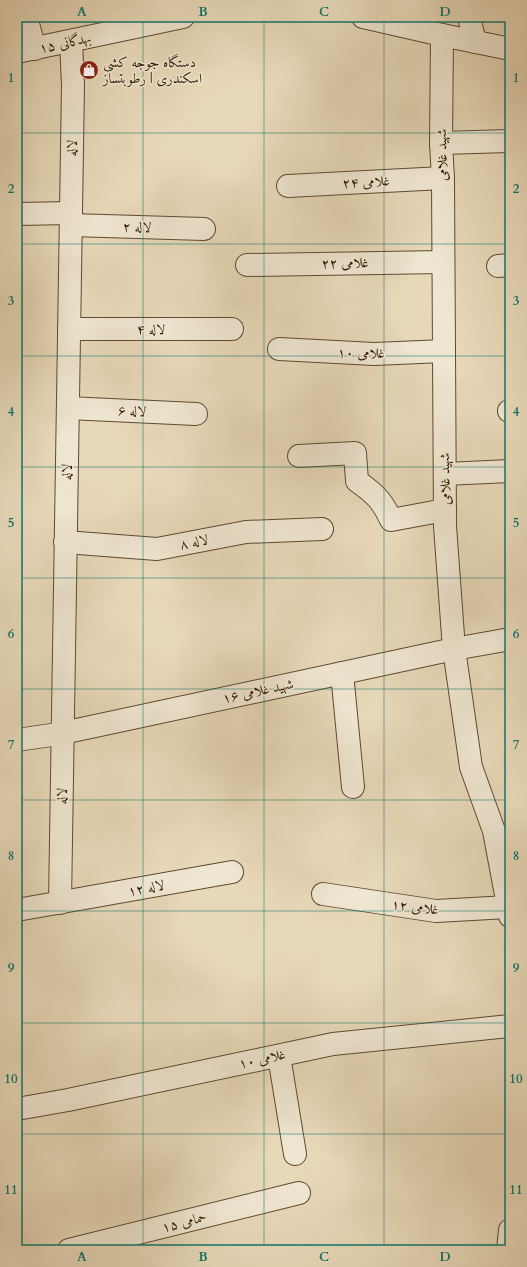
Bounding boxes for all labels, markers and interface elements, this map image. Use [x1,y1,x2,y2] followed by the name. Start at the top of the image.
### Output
[77,3,87,21] text: A
[198,3,208,21] text: B
[319,3,329,21] text: C
[439,3,451,21] text: D
[37,28,93,58] street label: بهدگانی ۱۵
[101,53,202,88] place label: دستگاه جوجه کشی اسکندری | رطوبتساز
[78,59,100,81] shop icon: دستگاه جوجه کشی اسکندری | رطوبتساز
[8,69,14,87] text: 1
[513,69,519,87] text: 1
[432,129,452,181] street label: شهید غلامی
[62,140,82,156] street label: لاله
[342,171,390,193] street label: غلامی ۲۴
[8,180,15,198] text: 2
[513,180,520,198] text: 2
[122,217,152,237] street label: لاله ۲
[321,253,369,273] street label: غلامی ۲۲
[8,292,15,310] text: 3
[513,292,520,310] text: 3
[137,320,165,339] street label: لاله ۴
[337,343,385,363] street label: غلامی ۱۰
[117,401,147,421] street label: لاله ۶
[8,403,15,421] text: 4
[513,403,520,421] text: 4
[435,453,455,505] street label: شهید غلامی
[57,464,77,480] street label: لاله
[8,514,14,532] text: 5
[513,514,519,532] text: 5
[178,530,210,554] street label: لاله ۸
[8,625,15,643] text: 6
[513,625,520,643] text: 6
[221,674,296,708] street label: شهید غلامی ۱۶
[8,736,15,754] text: 7
[513,736,520,754] text: 7
[52,788,72,804] street label: لاله
[8,847,14,865] text: 8
[513,847,519,865] text: 8
[126,875,166,901] street label: لاله ۱۲
[390,895,440,919] street label: غلامی ۱۲
[8,959,15,977] text: 9
[513,959,520,977] text: 9
[237,1045,287,1073] street label: غلامی ۱۰
[4,1070,18,1088] text: 10
[509,1070,523,1088] text: 10
[4,1181,18,1199] text: 11
[509,1181,523,1199] text: 11
[160,1207,208,1237] street label: حمامی ۱۵
[77,1248,87,1266] text: A
[198,1248,208,1266] text: B
[319,1248,329,1266] text: C
[439,1248,451,1266] text: D

